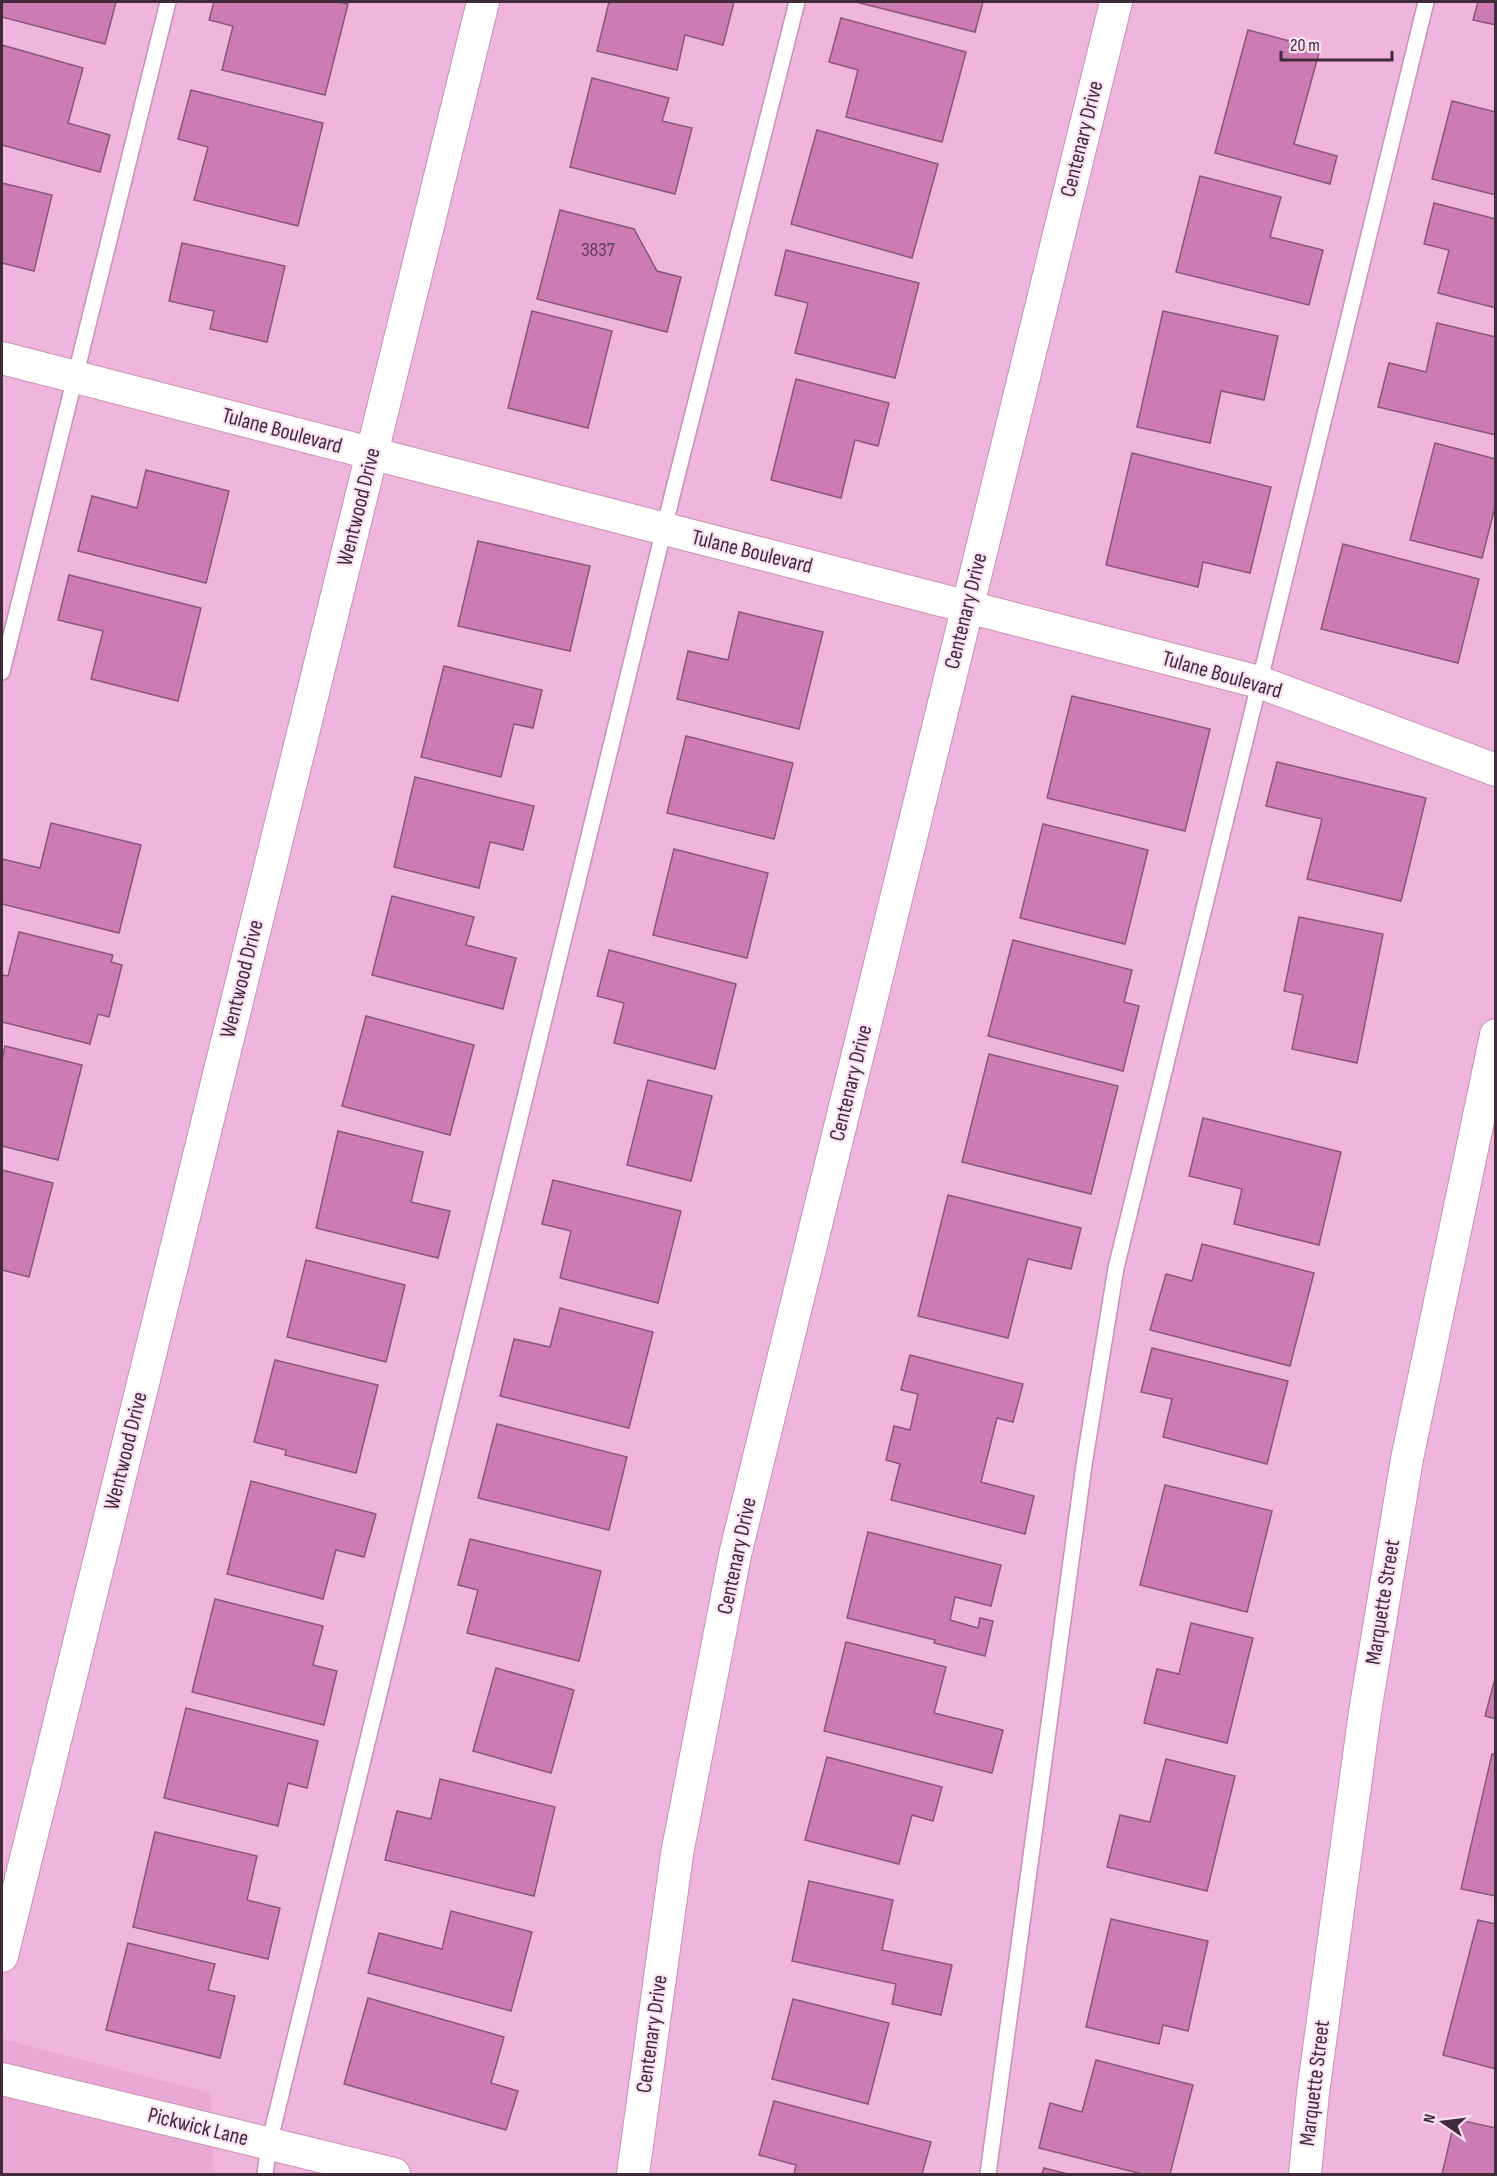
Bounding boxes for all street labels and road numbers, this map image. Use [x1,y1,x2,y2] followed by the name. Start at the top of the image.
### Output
[1055,78,1109,200] street label: Centenary Drive
[219,402,345,460] street label: Tulane Boulevard
[331,445,387,569] street label: Wentwood Drive
[689,524,815,580] street label: Tulane Boulevard
[939,550,993,672] street label: Centenary Drive
[1159,645,1285,705] street label: Tulane Boulevard
[214,917,270,1041] street label: Wentwood Drive
[824,1022,878,1144] street label: Centenary Drive
[98,1389,154,1513] street label: Wentwood Drive
[711,1495,763,1617] street label: Centenary Drive
[1360,1537,1406,1667] street label: Marquette Street
[630,1973,674,2095] street label: Centenary Drive
[1294,2018,1336,2147] street label: Marquette Street
[145,2101,251,2153] street label: Pickwick Lane

